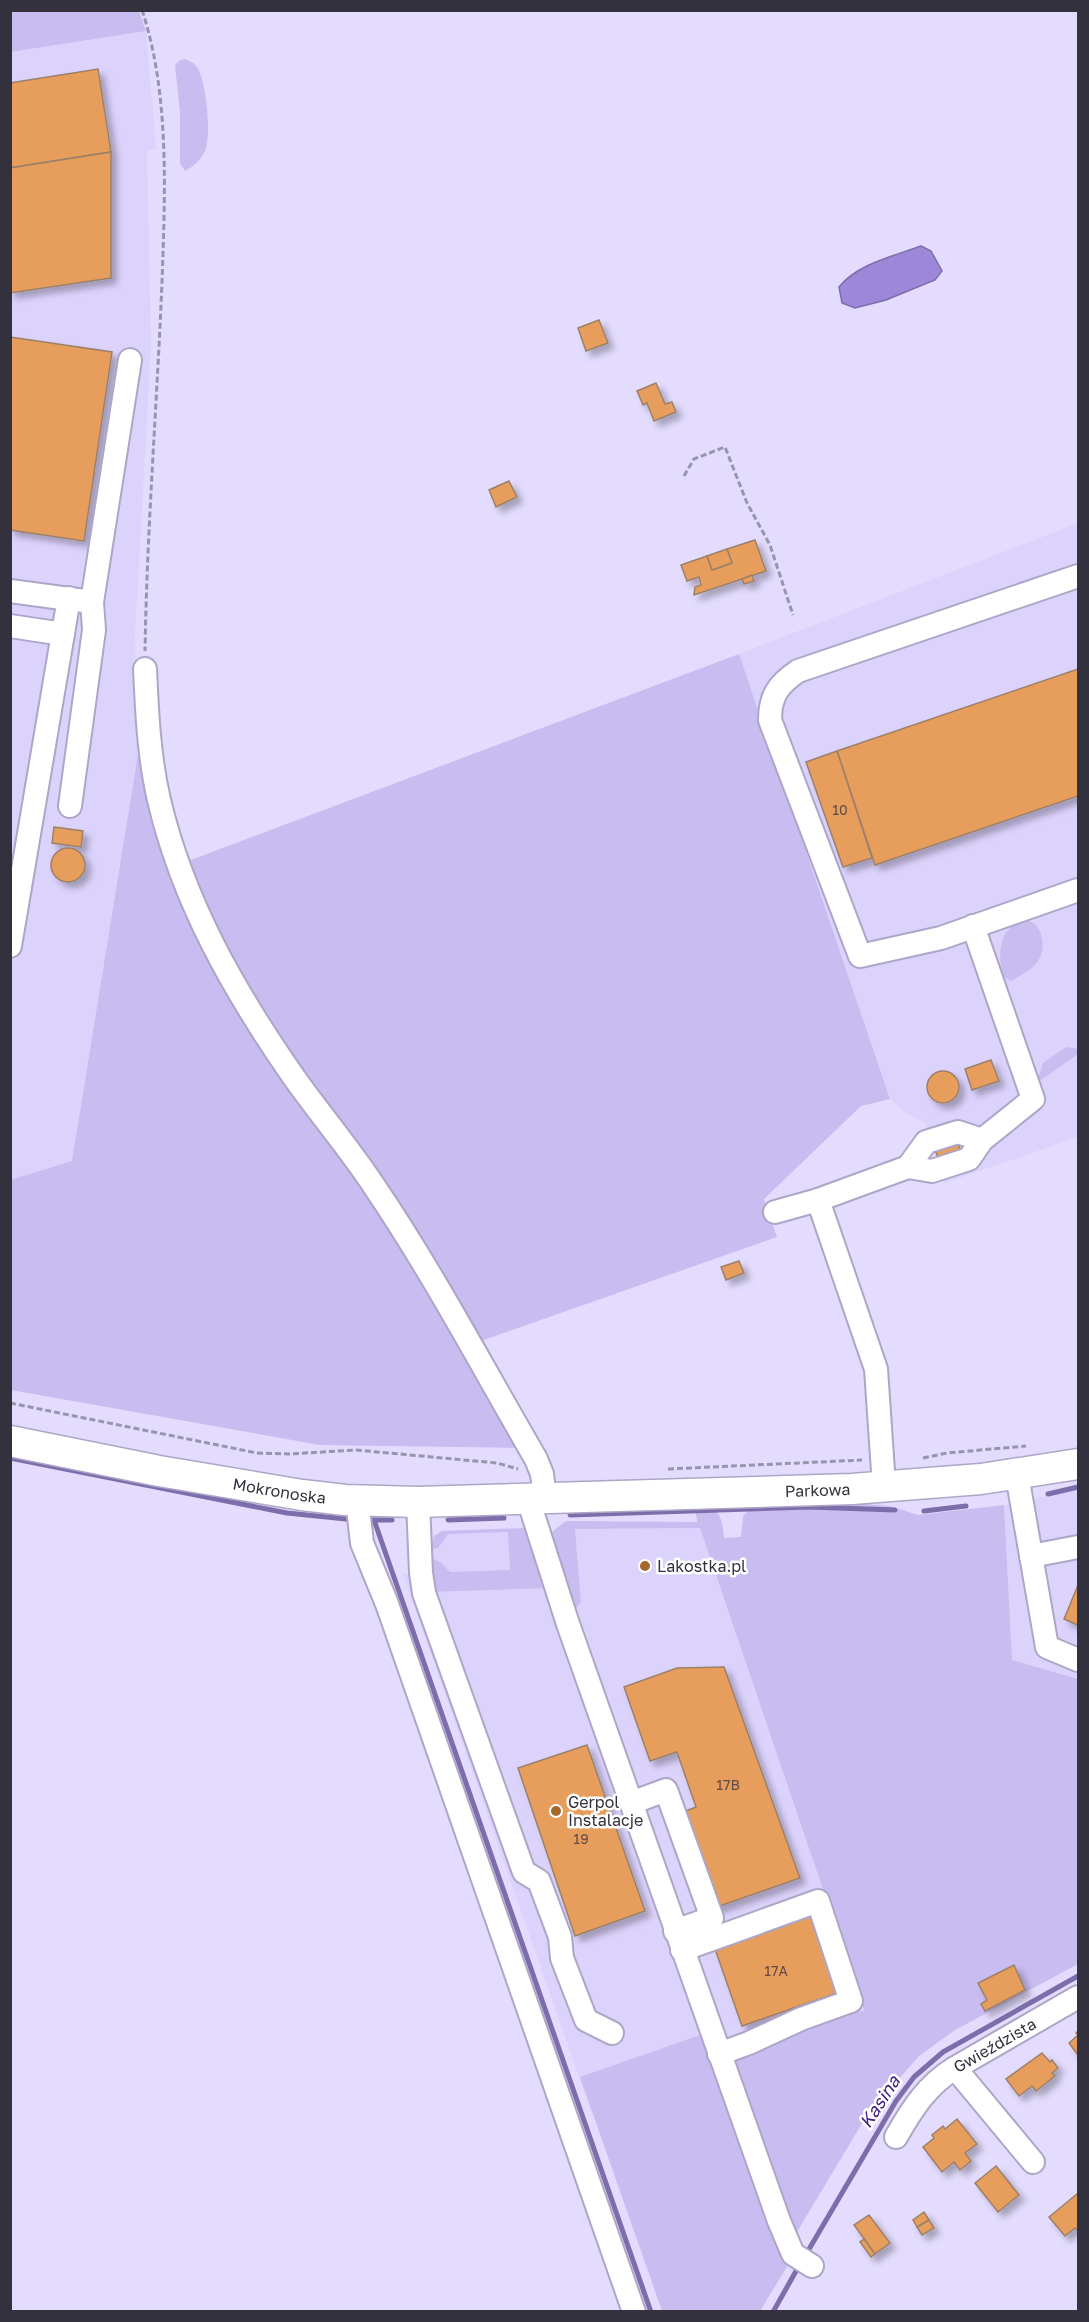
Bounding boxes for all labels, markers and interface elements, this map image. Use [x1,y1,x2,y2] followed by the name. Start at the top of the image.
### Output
[832,801,848,818] house number: 10
[231,1474,327,1508] street label: Mokronoska
[784,1479,851,1501] street label: Parkowa
[657,1556,746,1576] place label: Lakostka.pl
[638,1559,652,1573] marker: Lakostka.pl
[716,1776,740,1793] house number: 17B
[568,1792,643,1830] place label: Gerpol Instalacje
[549,1804,563,1818] marker: Gerpol Instalacje
[573,1830,589,1847] house number: 19
[764,1962,788,1979] house number: 17A
[950,2013,1040,2077] street label: Gwieździsta
[854,2070,905,2132] water label: Kasina

